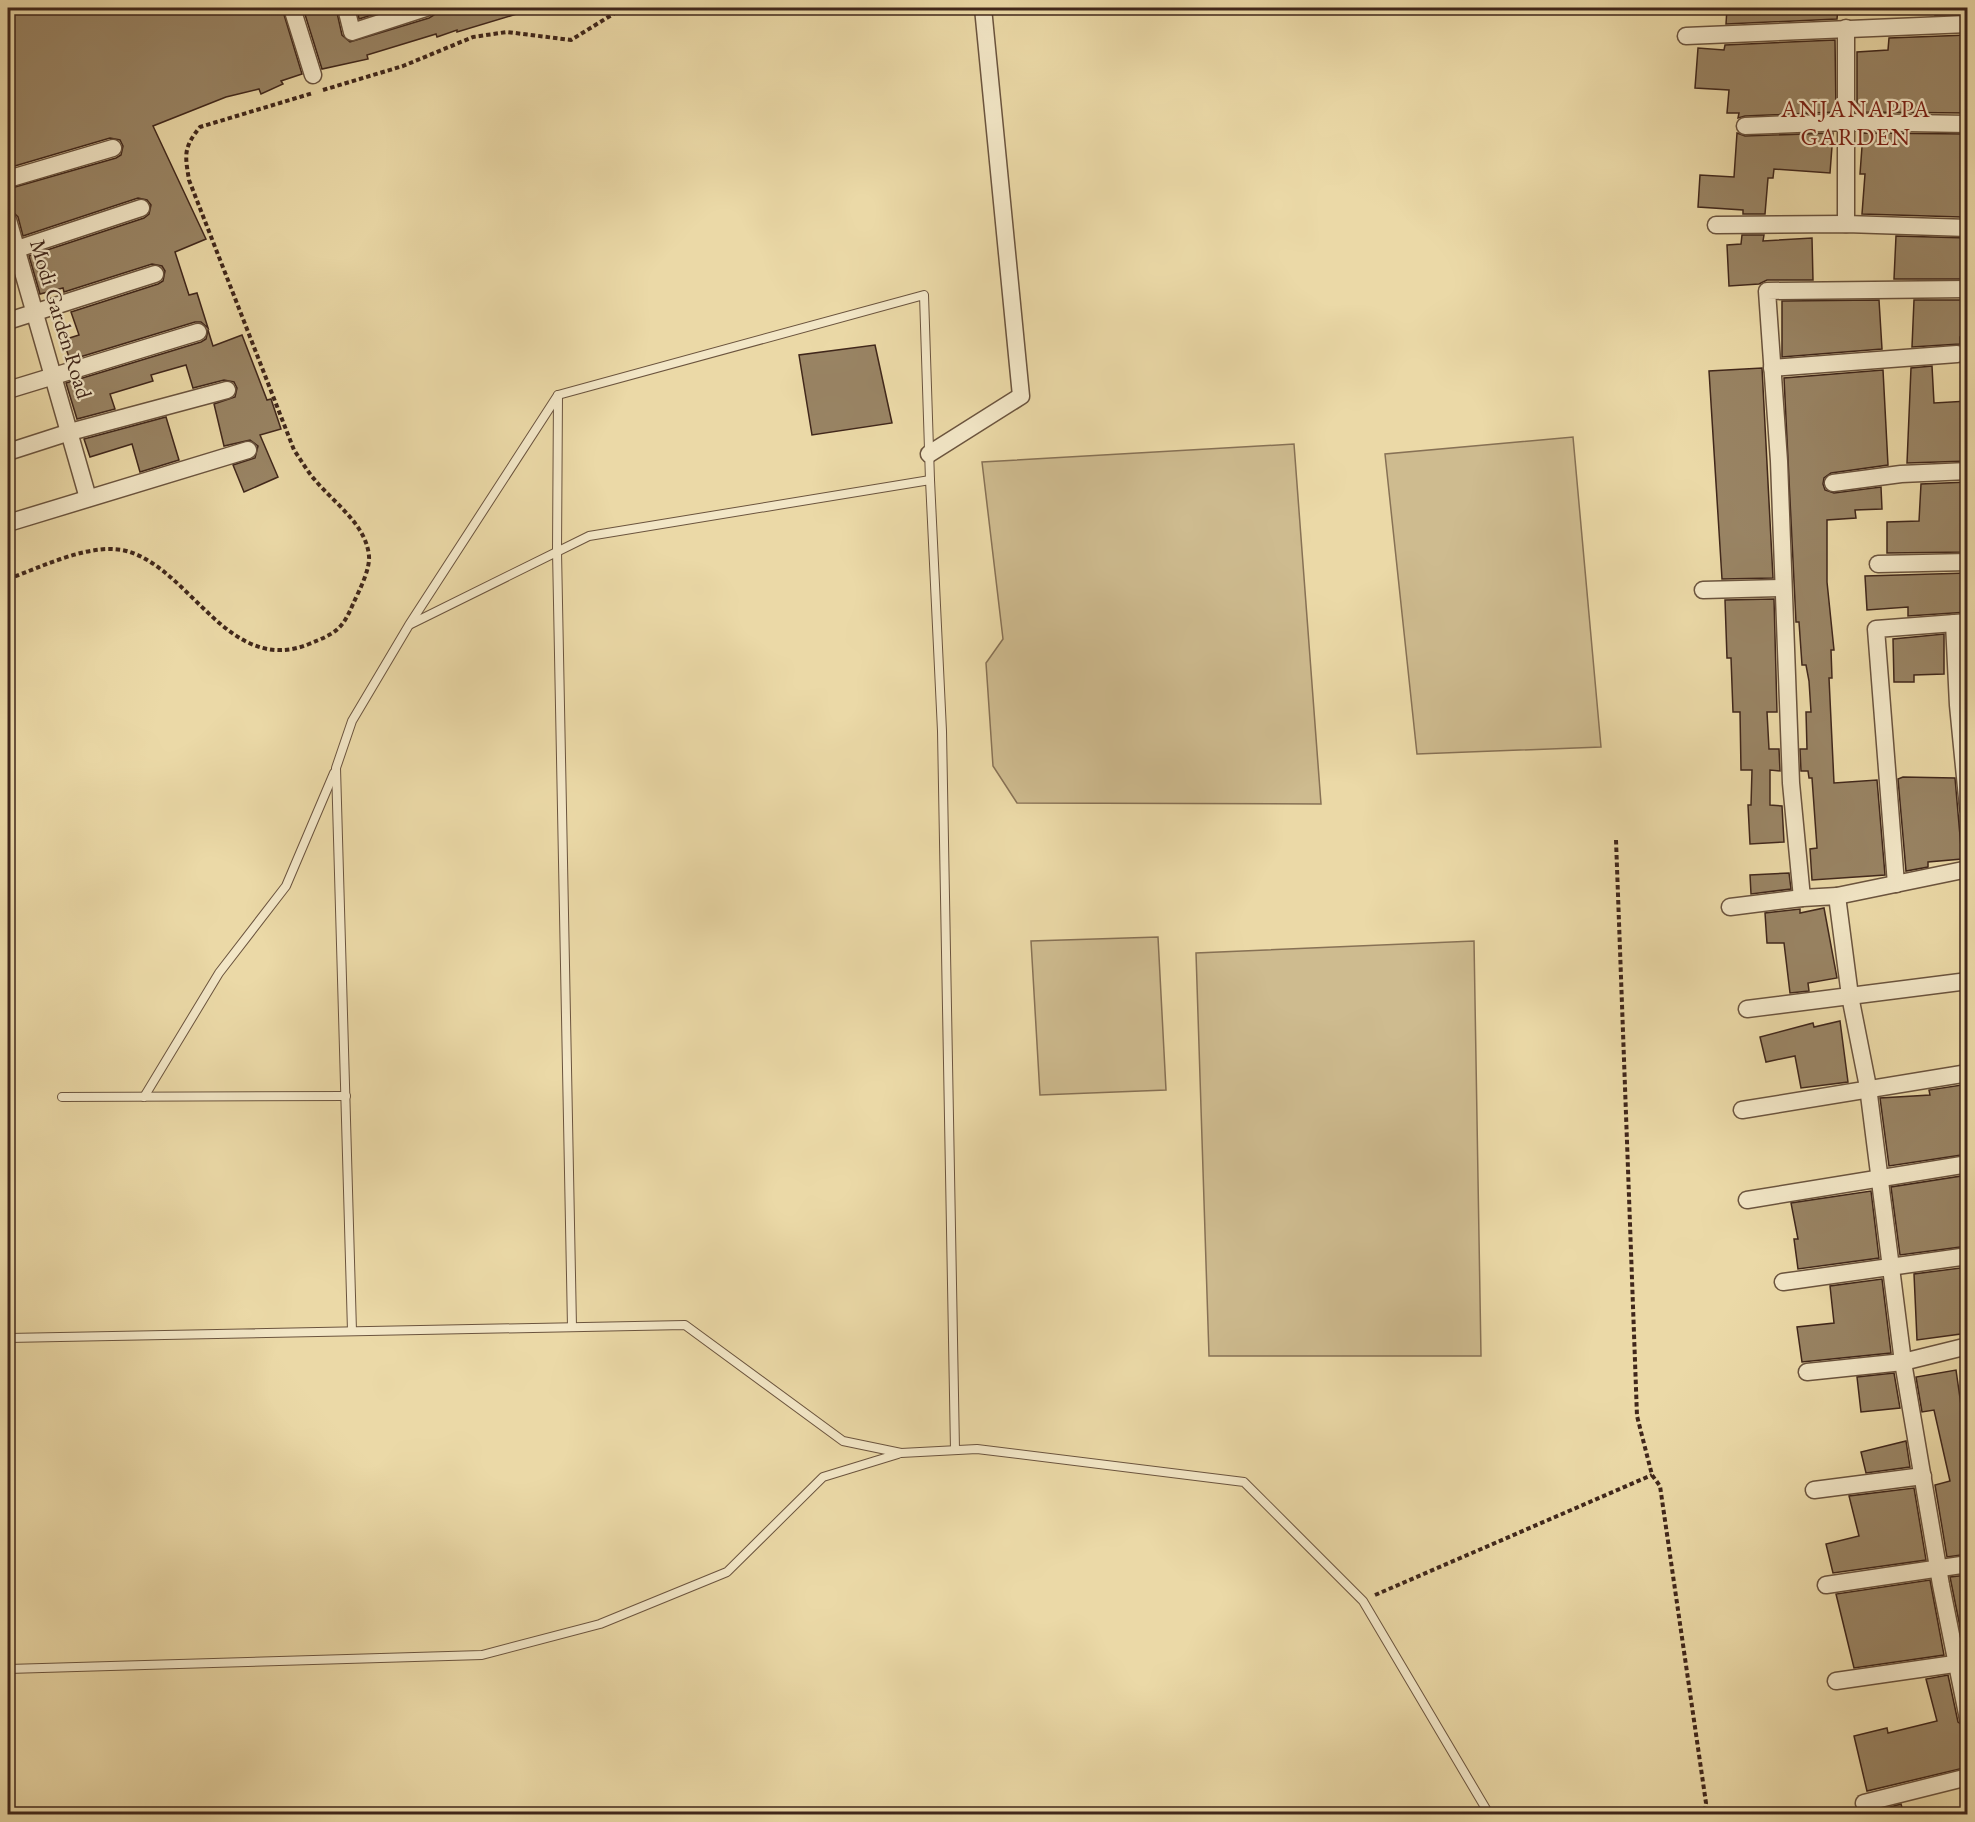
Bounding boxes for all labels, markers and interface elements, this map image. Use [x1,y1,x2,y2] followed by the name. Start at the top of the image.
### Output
[1780,93,1931,152] district label: ANJANAPPA GARDEN
[23,236,99,403] street label: Modi Garden Road

